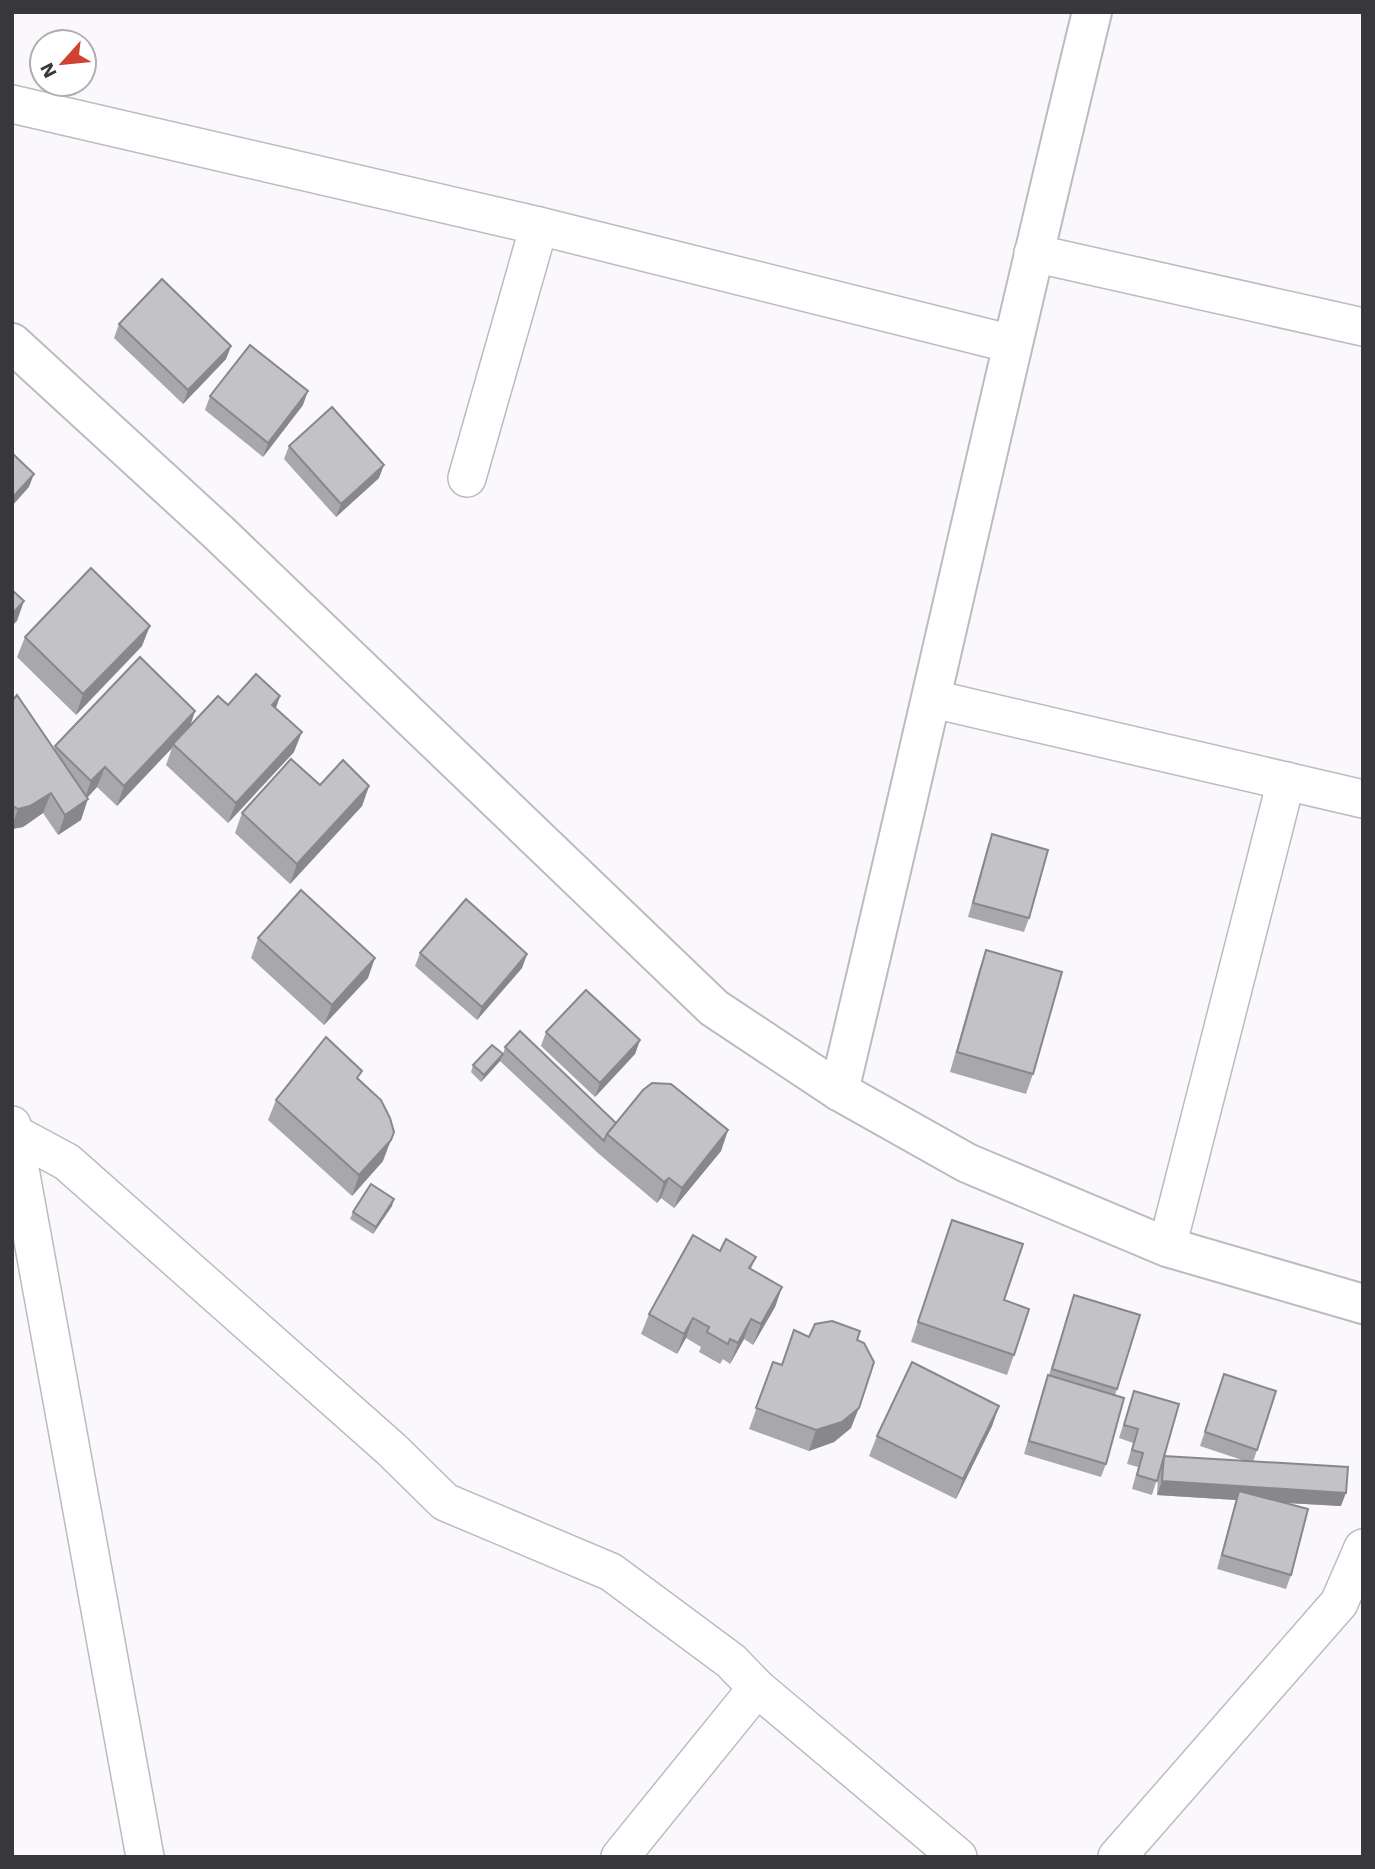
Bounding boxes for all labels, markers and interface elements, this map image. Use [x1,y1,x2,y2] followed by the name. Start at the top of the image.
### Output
[28,28,98,98] north arrow
[35,59,62,82] text: N

